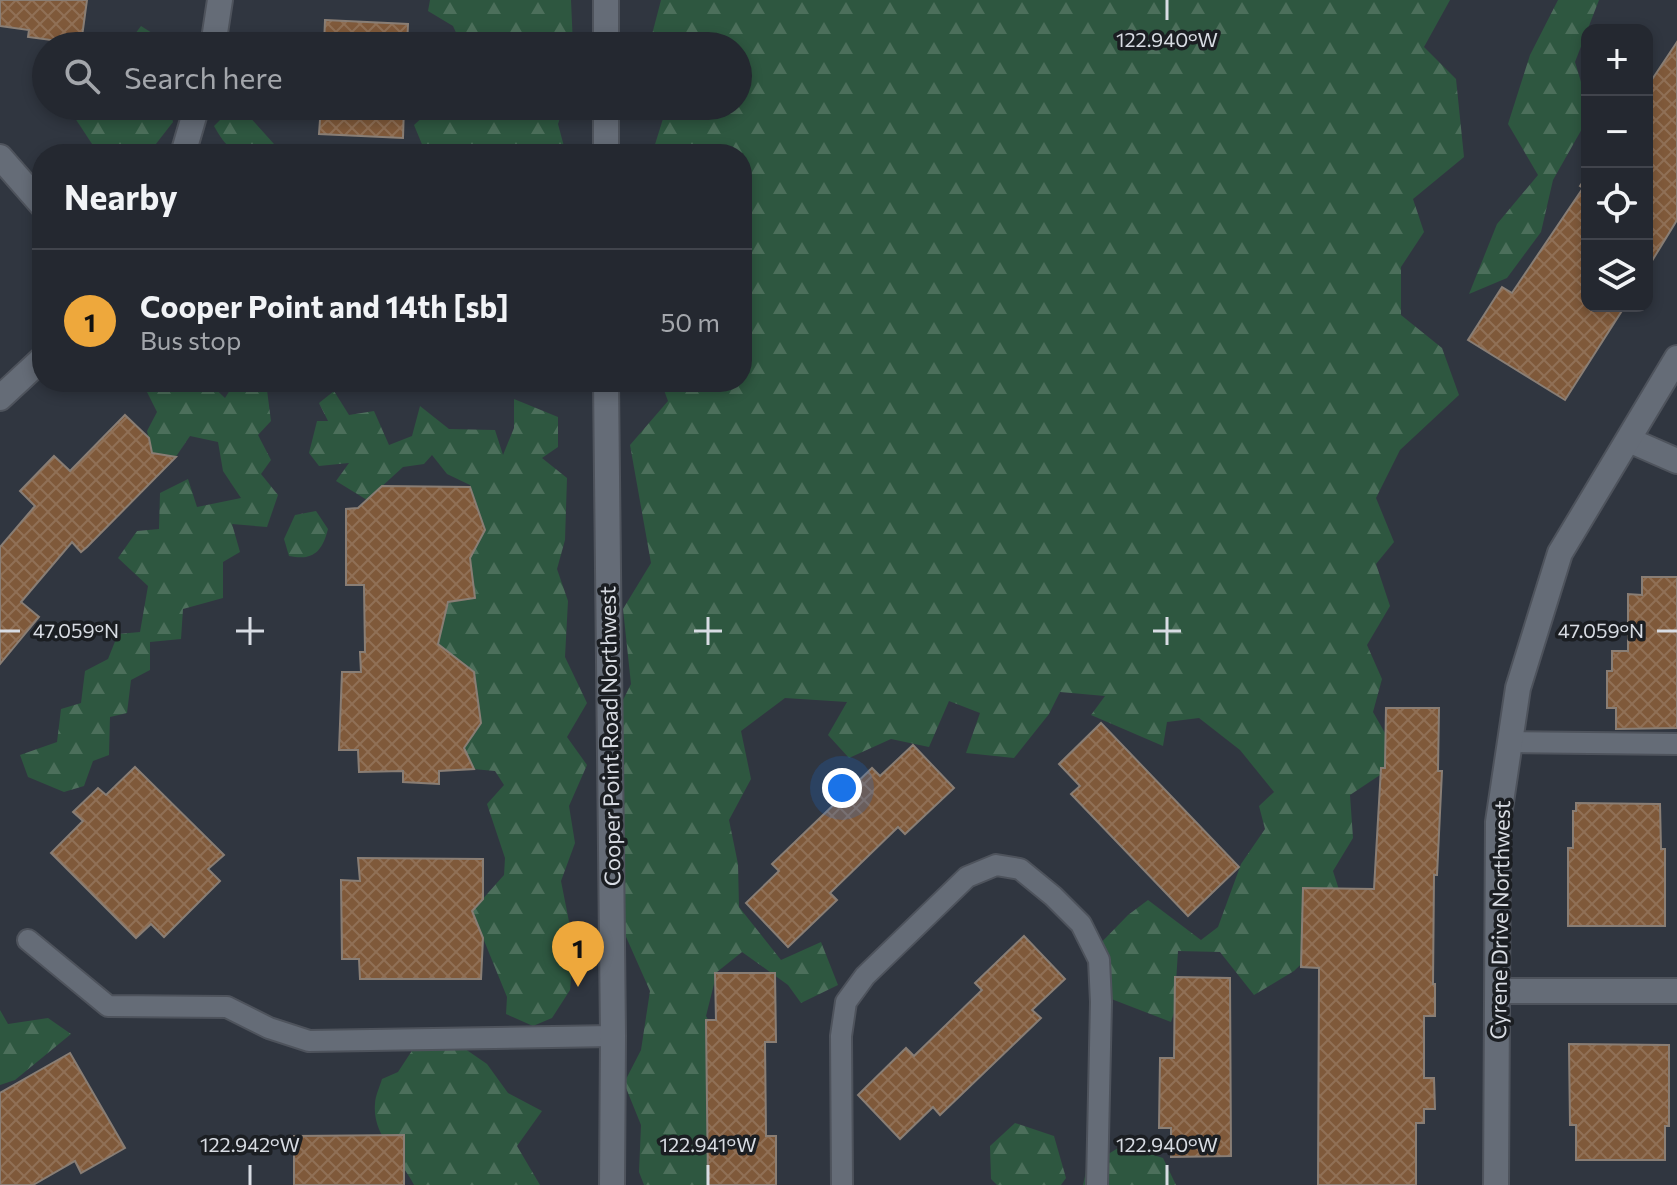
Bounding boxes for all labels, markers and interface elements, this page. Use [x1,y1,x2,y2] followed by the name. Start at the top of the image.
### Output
[1581,24,1653,312] map controls
[1581,24,1653,96] button: +
[1116,27,1218,51] text: 122.940°W
[32,32,752,120] search box
[60,54,104,98] icon: search
[124,58,283,95] text: Search here
[1581,96,1653,168] button: −
[1581,168,1653,240] button: locate
[64,175,178,217] text: Nearby
[1581,240,1653,312] button: layers
[140,287,509,324] text: Cooper Point and 14th [sb]
[84,306,96,337] text: 1
[660,306,720,337] text: 50 m
[140,324,241,355] text: Bus stop
[593,586,626,886] street label: Cooper Point Road Northwest
[33,618,119,642] text: 47.059°N
[1558,618,1644,642] text: 47.059°N
[822,768,862,808] your location
[1484,800,1515,1040] street label: Cyrene Drive Northwest
[552,921,604,987] pin: 1
[200,1132,300,1156] text: 122.942°W
[659,1132,757,1156] text: 122.941°W
[1116,1132,1218,1156] text: 122.940°W

